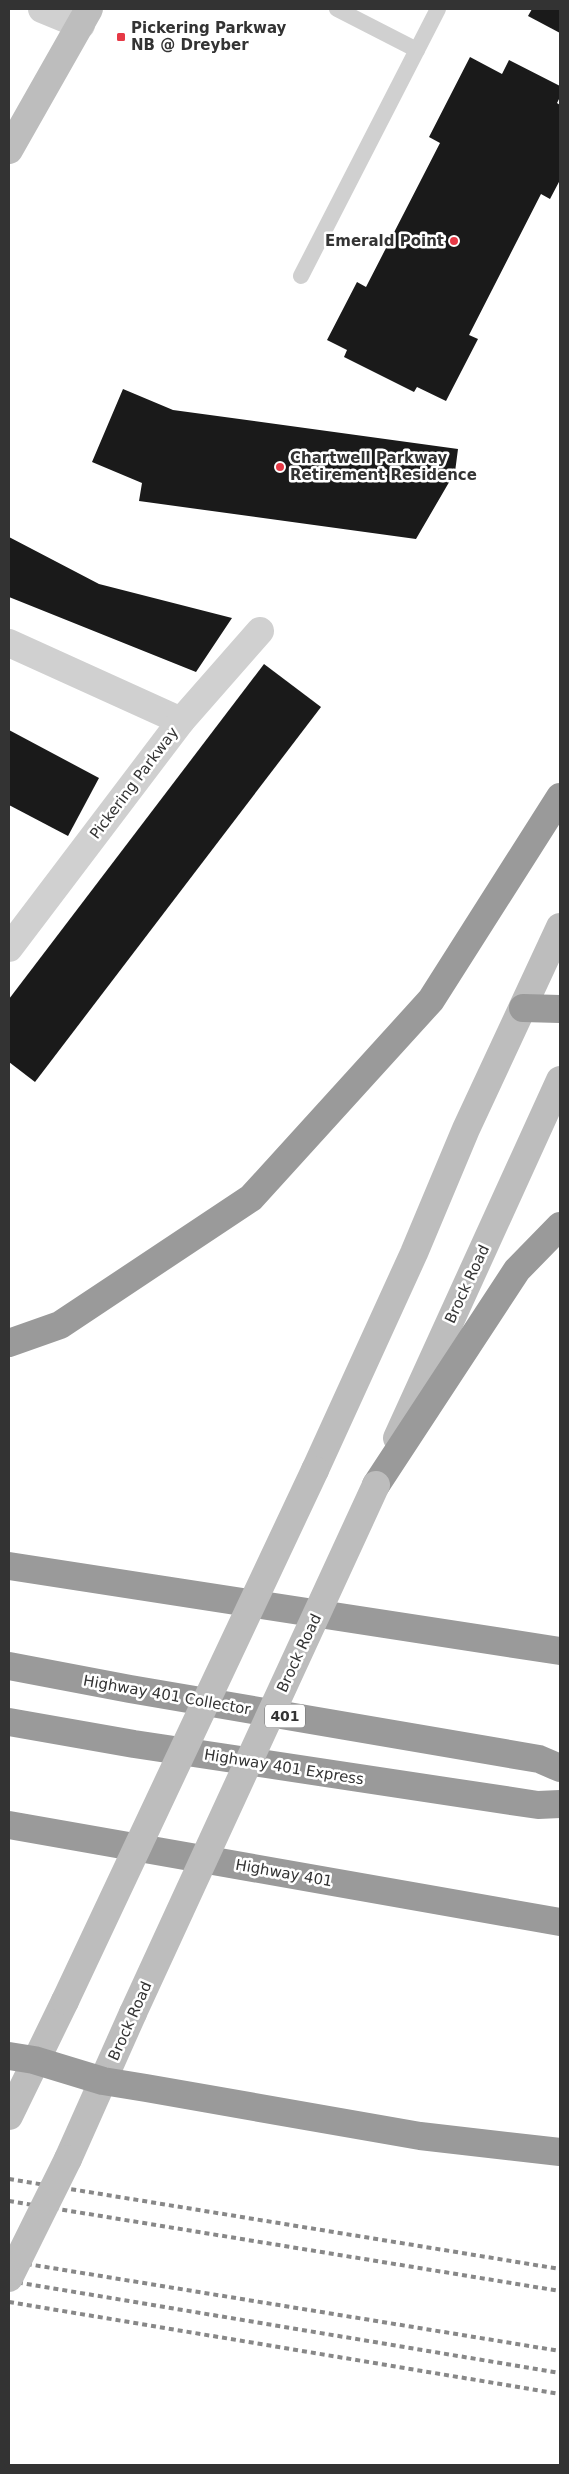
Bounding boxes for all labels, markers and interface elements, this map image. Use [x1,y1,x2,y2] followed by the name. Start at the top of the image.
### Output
[131,19,287,54] place label: Pickering Parkway NB @ Dreyber
[115,31,127,43] marker: Pickering Parkway NB @ Dreyber
[325,232,444,250] place label: Emerald Point
[448,235,460,247] marker: Emerald Point
[290,449,477,484] place label: Chartwell Parkway Retirement Residence
[274,461,286,473] marker: Chartwell Parkway Retirement Residence
[86,723,182,842] street label: Pickering Parkway
[441,1242,493,1326] street label: Brock Road
[273,1611,325,1695] street label: Brock Road
[82,1671,253,1719] street label: Highway 401 Collector
[265,1704,305,1728] road number: 401
[203,1745,365,1789] street label: Highway 401 Express
[234,1856,334,1890] street label: Highway 401
[105,1979,155,2063] street label: Brock Road

